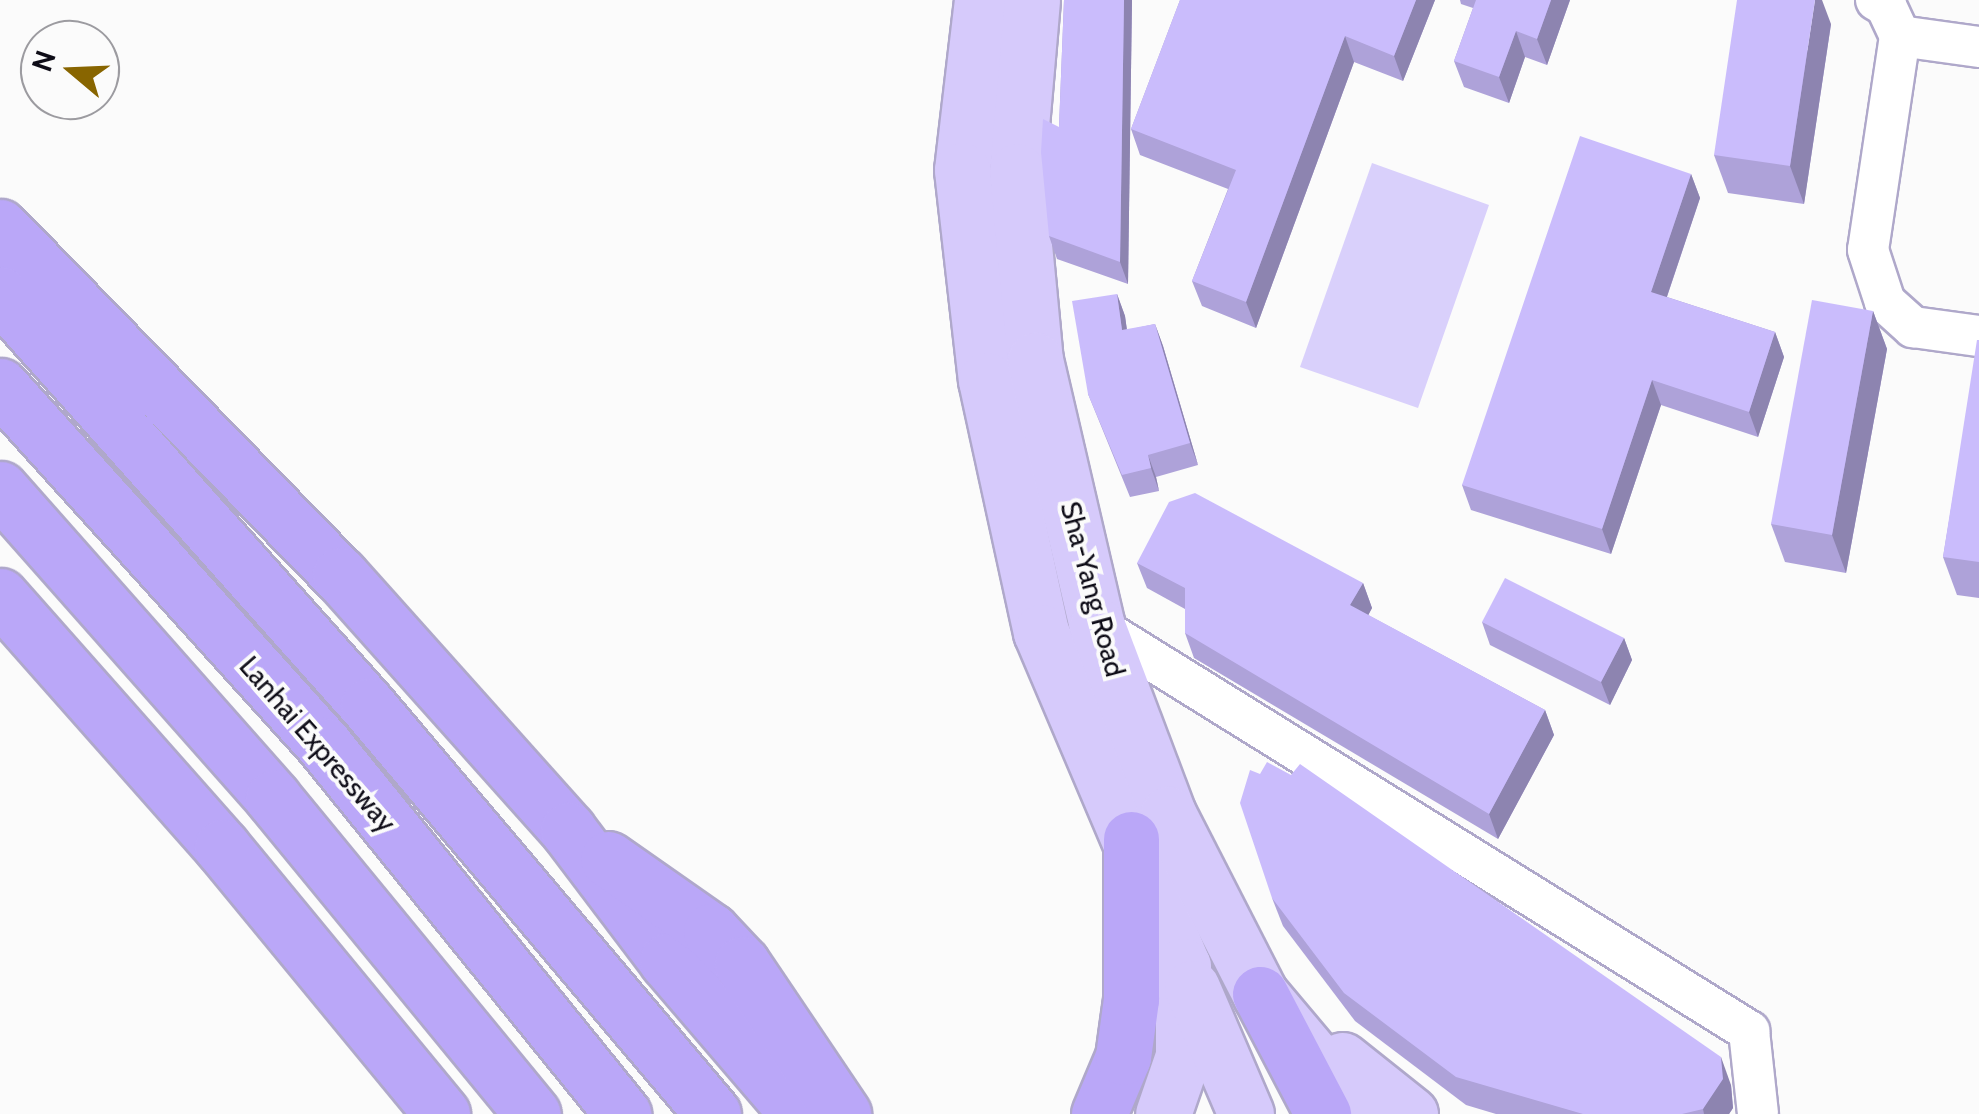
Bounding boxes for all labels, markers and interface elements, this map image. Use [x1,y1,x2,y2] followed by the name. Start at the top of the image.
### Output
[20,20,120,120] north arrow
[24,46,63,76] text: N
[1054,498,1132,680] street label: Sha-Yang Road
[233,649,403,839] street label: Lanhai Expressway

